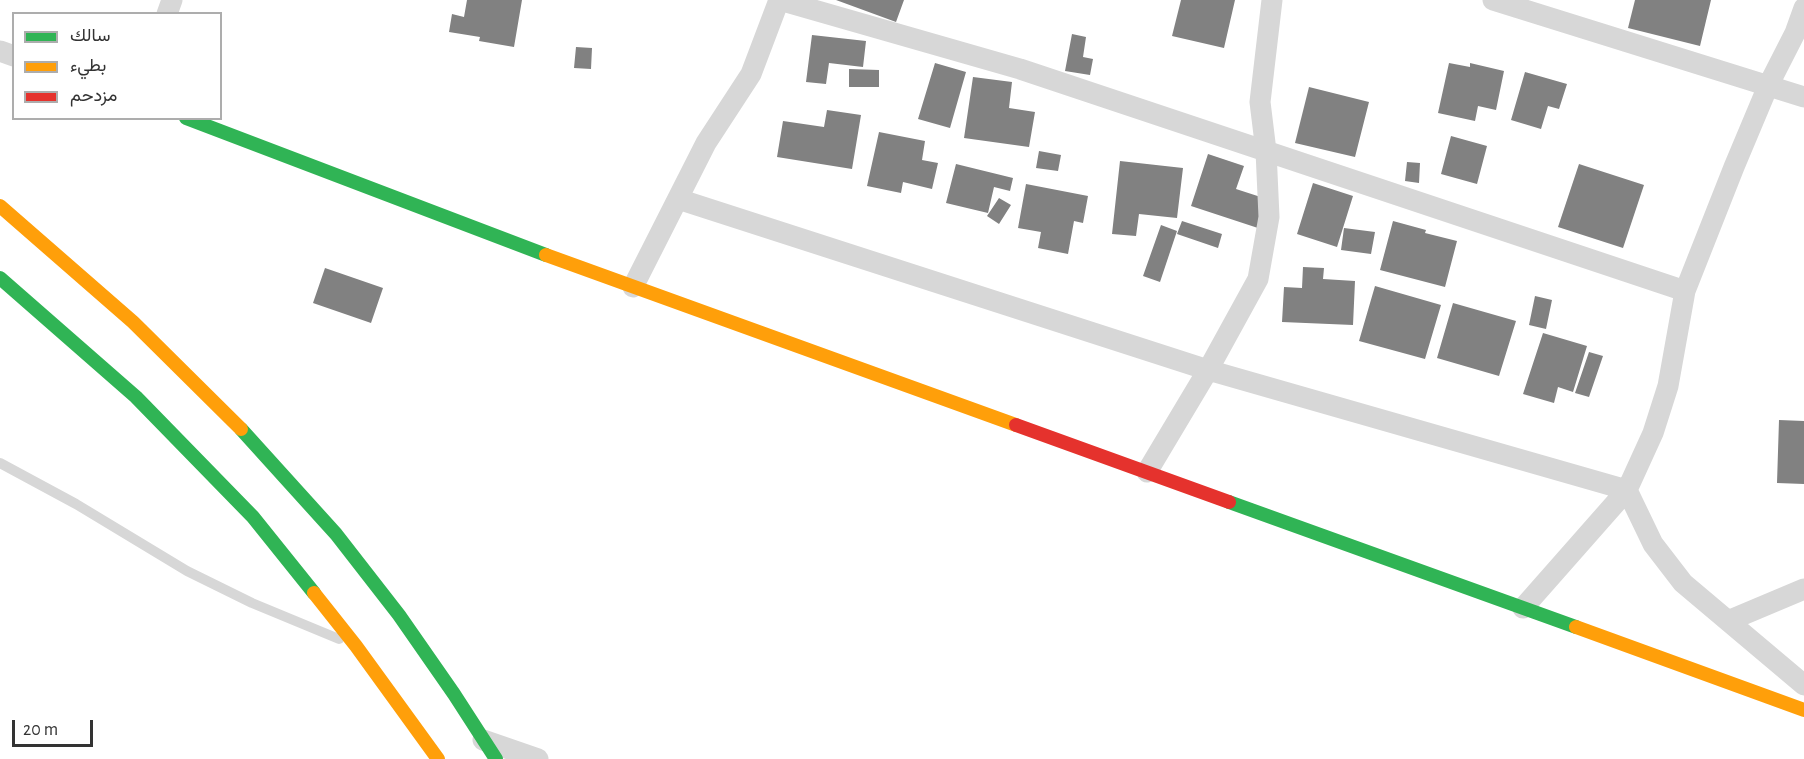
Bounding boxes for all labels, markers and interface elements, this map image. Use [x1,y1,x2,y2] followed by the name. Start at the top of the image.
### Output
[12,12,222,120] legend
[70,27,110,45] text: سالك
[70,57,106,75] text: بطيء
[70,87,117,105] text: مزدحم
[15,708,96,746] scale bar
[23,721,58,739] text: 20 m

